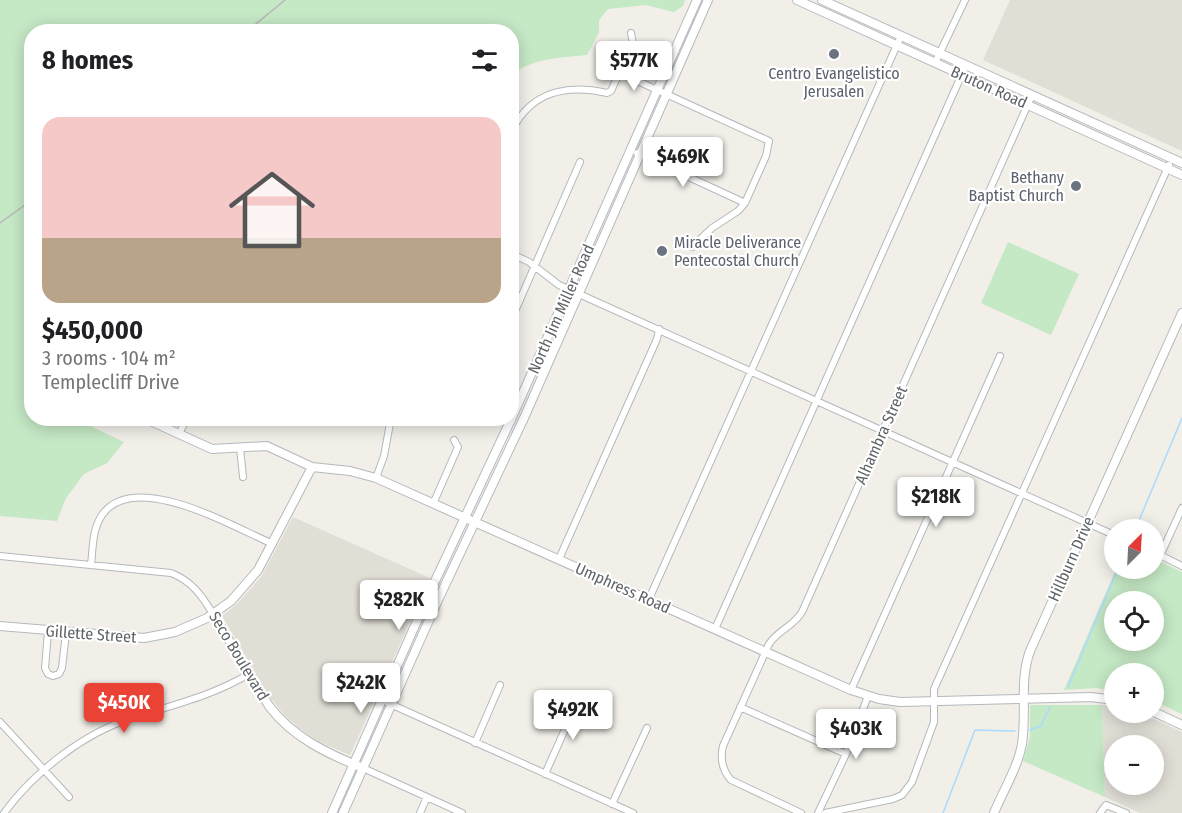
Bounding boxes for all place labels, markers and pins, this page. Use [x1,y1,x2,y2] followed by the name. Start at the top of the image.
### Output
[592,41,676,92] pin: $577K
[827,47,841,61] marker: Centro Evangelistico Jerusalen
[768,64,900,101] place label: Centro Evangelistico Jerusalen
[641,137,725,188] pin: $469K
[969,168,1065,205] place label: Bethany Baptist Church
[1069,179,1083,193] marker: Bethany Baptist Church
[674,233,801,270] place label: Miracle Deliverance Pentecostal Church
[655,244,669,258] marker: Miracle Deliverance Pentecostal Church
[894,477,978,528] pin: $218K
[357,580,441,631] pin: $282K
[319,663,403,714] pin: $242K
[82,683,166,734] pin: $450K
[531,690,615,741] pin: $492K
[814,709,898,760] pin: $403K

